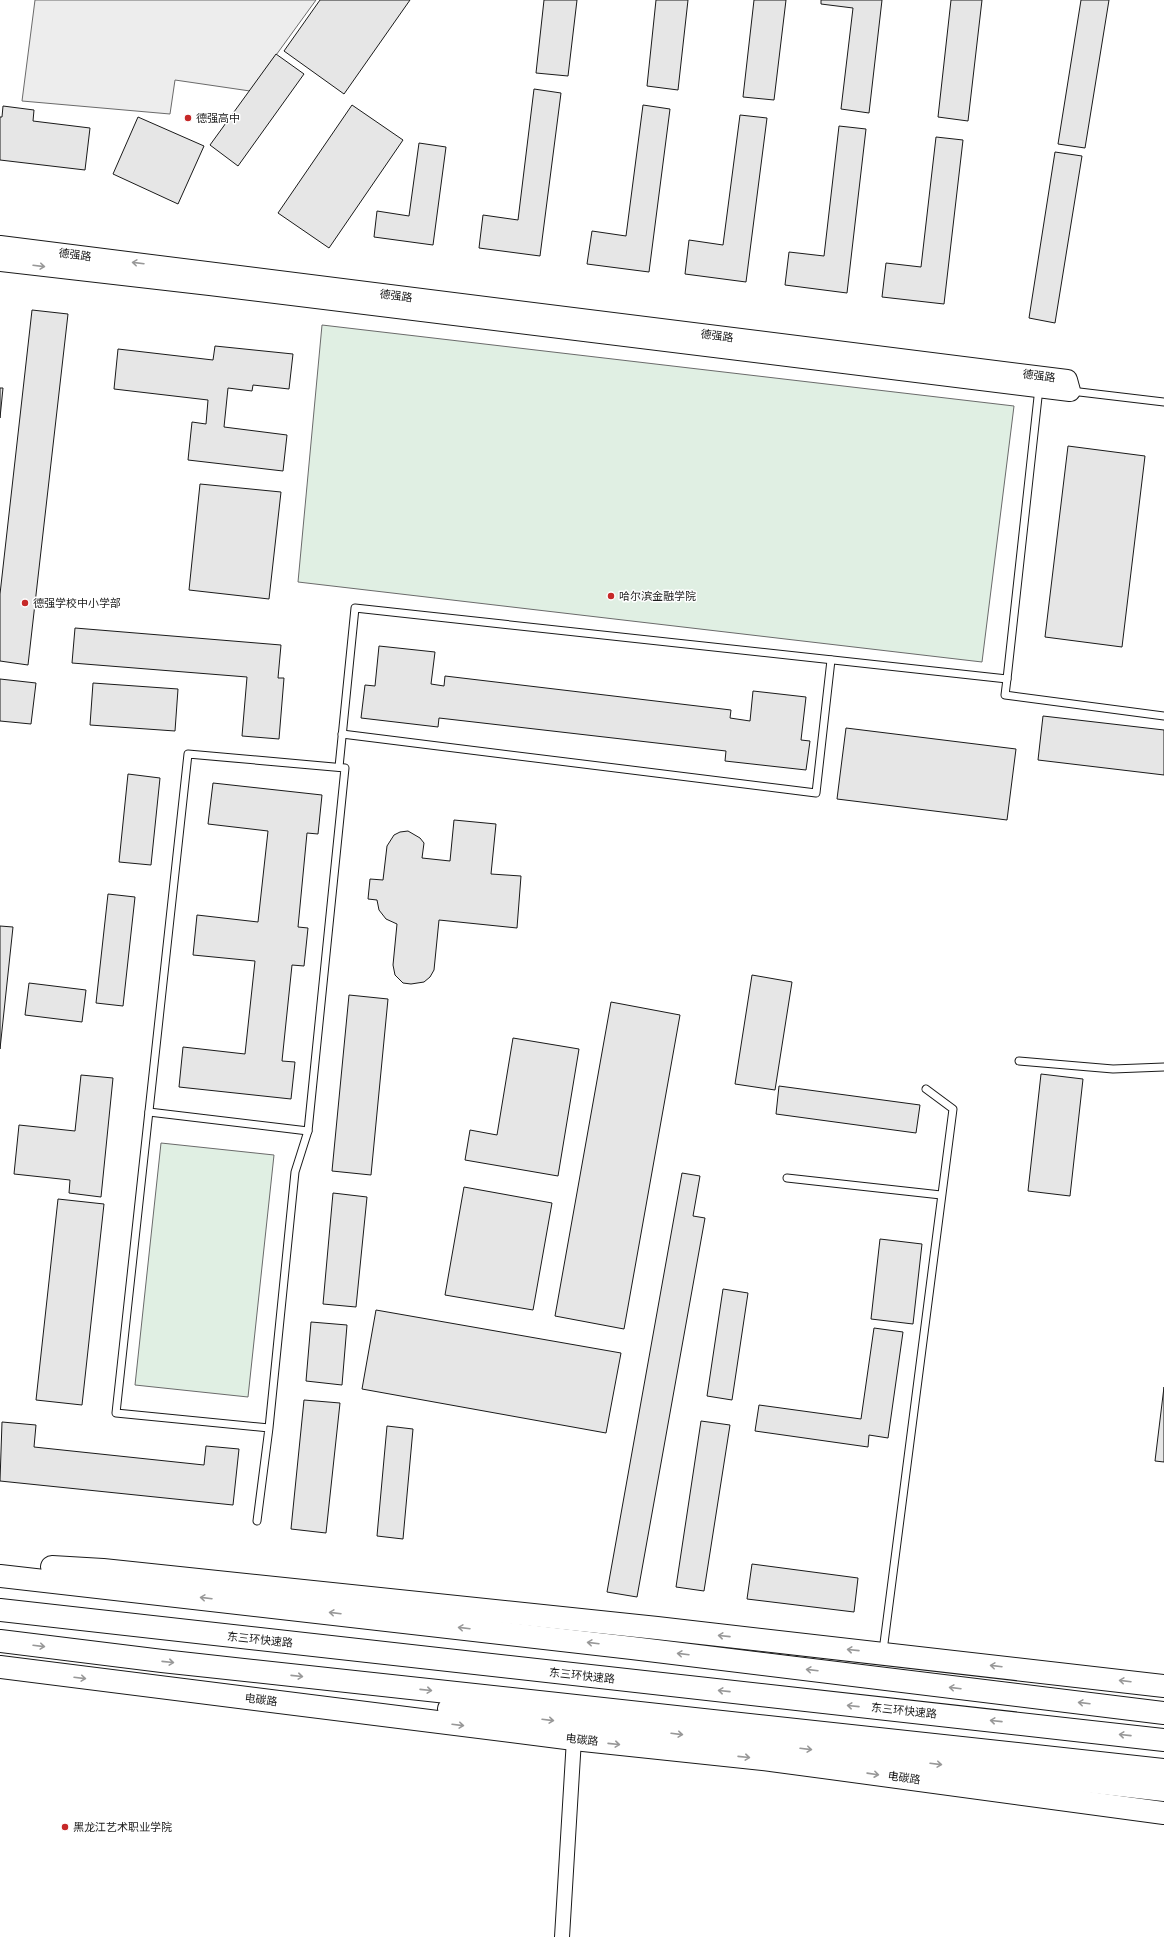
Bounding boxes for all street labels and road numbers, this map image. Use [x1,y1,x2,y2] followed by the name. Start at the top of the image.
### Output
[58,247,92,263] street label: 德强路
[379,288,413,304] street label: 德强路
[700,328,734,344] street label: 德强路
[1022,368,1056,384] street label: 德强路
[227,1630,293,1650] street label: 东三环快速路
[549,1666,615,1686] street label: 东三环快速路
[244,1692,278,1708] street label: 电碳路
[871,1701,937,1721] street label: 东三环快速路
[565,1732,599,1748] street label: 电碳路
[887,1769,921,1787] street label: 电碳路

